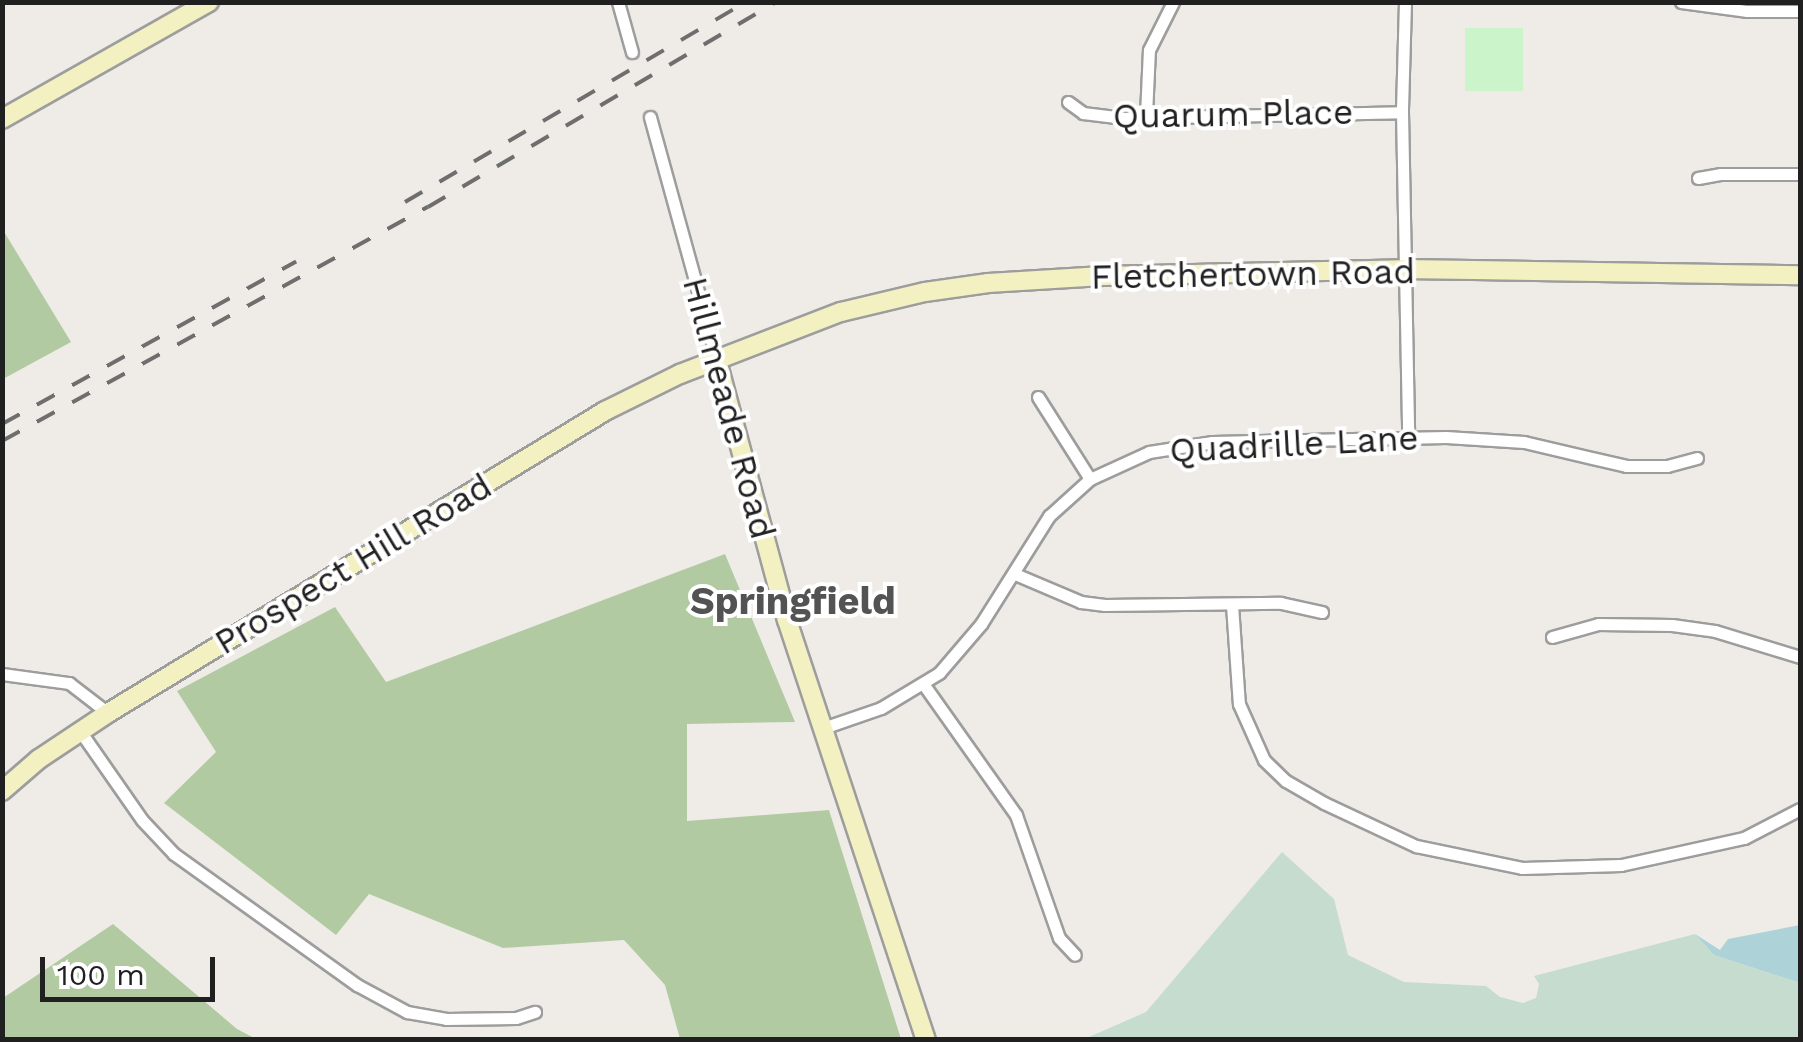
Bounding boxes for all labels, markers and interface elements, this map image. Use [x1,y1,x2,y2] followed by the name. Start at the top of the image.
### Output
[1112,91,1354,137] street label: Quarum Place
[1090,250,1416,298] street label: Fletchertown Road
[674,273,784,543] street label: Hillmeade Road
[1168,417,1420,471] street label: Quadrille Lane
[206,464,500,664] street label: Prospect Hill Road
[690,579,896,625] district label: Springfield
[45,937,220,999] scale bar
[57,957,145,992] text: 100 m

